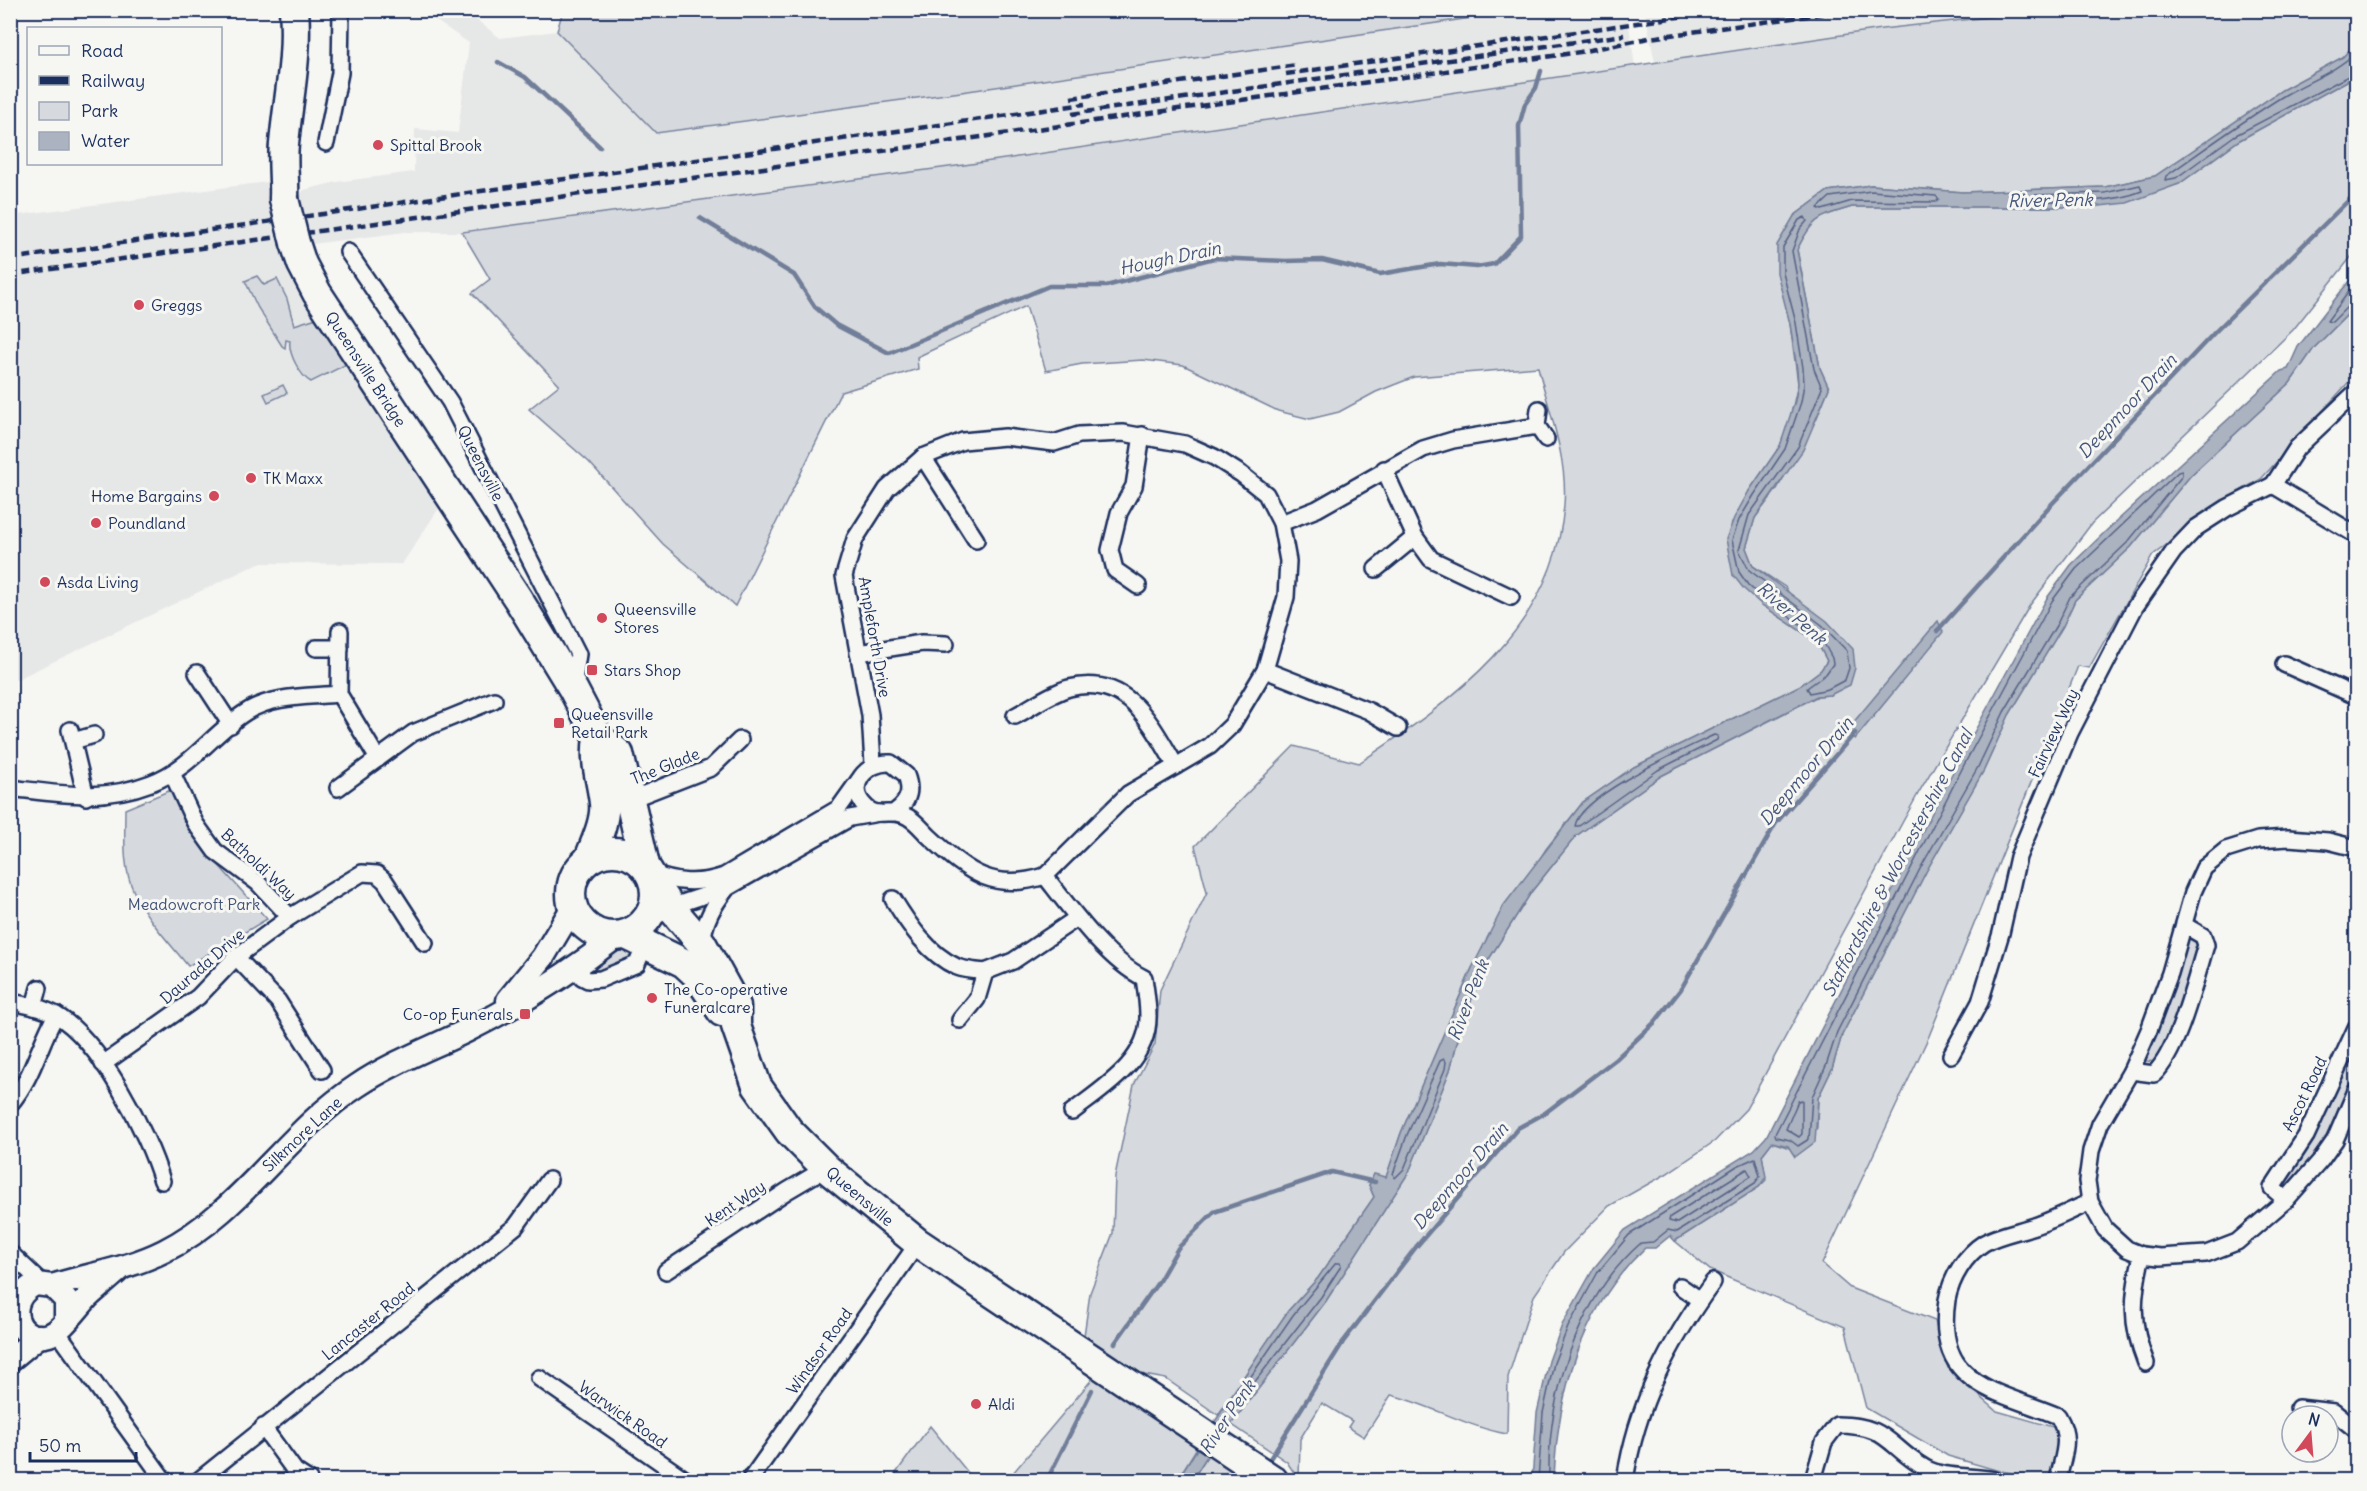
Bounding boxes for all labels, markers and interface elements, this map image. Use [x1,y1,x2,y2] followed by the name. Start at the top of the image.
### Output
[27,27,222,165] legend
[81,39,124,62] text: Road
[81,69,145,92] text: Railway
[81,99,118,122] text: Park
[81,129,131,152] text: Water
[390,135,482,155] place label: Spittal Brook
[371,138,385,152] marker: Spittal Brook
[2007,188,2094,212] water label: River Penk
[1117,236,1223,280] water label: Hough Drain
[151,295,202,315] place label: Greggs
[132,298,146,312] marker: Greggs
[321,308,411,430] street label: Queensville Bridge
[2073,348,2182,463] water label: Deepmoor Drain
[453,422,509,504] street label: Queensville
[263,468,323,488] place label: TK Maxx
[244,471,258,485] marker: TK Maxx
[91,486,202,506] place label: Home Bargains
[207,489,221,503] marker: Home Bargains
[108,513,186,533] place label: Poundland
[89,516,103,530] marker: Poundland
[57,572,139,592] place label: Asda Living
[38,575,52,589] marker: Asda Living
[855,575,895,699] street label: Ampleforth Drive
[1752,576,1833,651] water label: River Penk
[614,599,696,637] place label: Queensville Stores
[595,611,609,625] marker: Queensville Stores
[604,660,681,680] place label: Stars Shop
[585,663,599,677] marker: Stars Shop
[2024,685,2082,781] street label: Fairview Way
[571,704,653,742] place label: Queensville Retail Park
[1754,712,1858,830] water label: Deepmoor Drain
[552,716,566,730] marker: Queensville Retail Park
[1816,723,1979,1001] water label: Staffordshire & Worcestershire Canal
[628,743,702,789] street label: The Glade
[217,824,301,904] street label: Batholdi Way
[128,894,260,914] park label: Meadowcroft Park
[156,924,248,1008] street label: Daurada Drive
[1442,955,1495,1044] water label: River Penk
[664,979,788,1017] place label: The Co-operative Funeralcare
[645,991,659,1005] marker: The Co-operative Funeralcare
[403,1004,513,1024] place label: Co-op Funerals
[518,1007,532,1021] marker: Co-op Funerals
[2277,1053,2331,1135] street label: Ascot Road
[258,1092,346,1176] street label: Silkmore Lane
[1407,1117,1513,1234] water label: Deepmoor Drain
[822,1162,898,1230] street label: Queensville
[701,1176,769,1230] street label: Kent Way
[318,1278,418,1364] street label: Lancaster Road
[782,1304,856,1398] street label: Windsor Road
[1194,1374,1261,1459] water label: River Penk
[575,1376,671,1452] street label: Warwick Road
[988,1394,1015,1414] place label: Aldi
[969,1397,983,1411] marker: Aldi
[2280,1404,2340,1464] north arrow
[2306,1408,2322,1431] text: N
[30,1425,136,1463] scale bar
[39,1434,81,1457] text: 50 m

